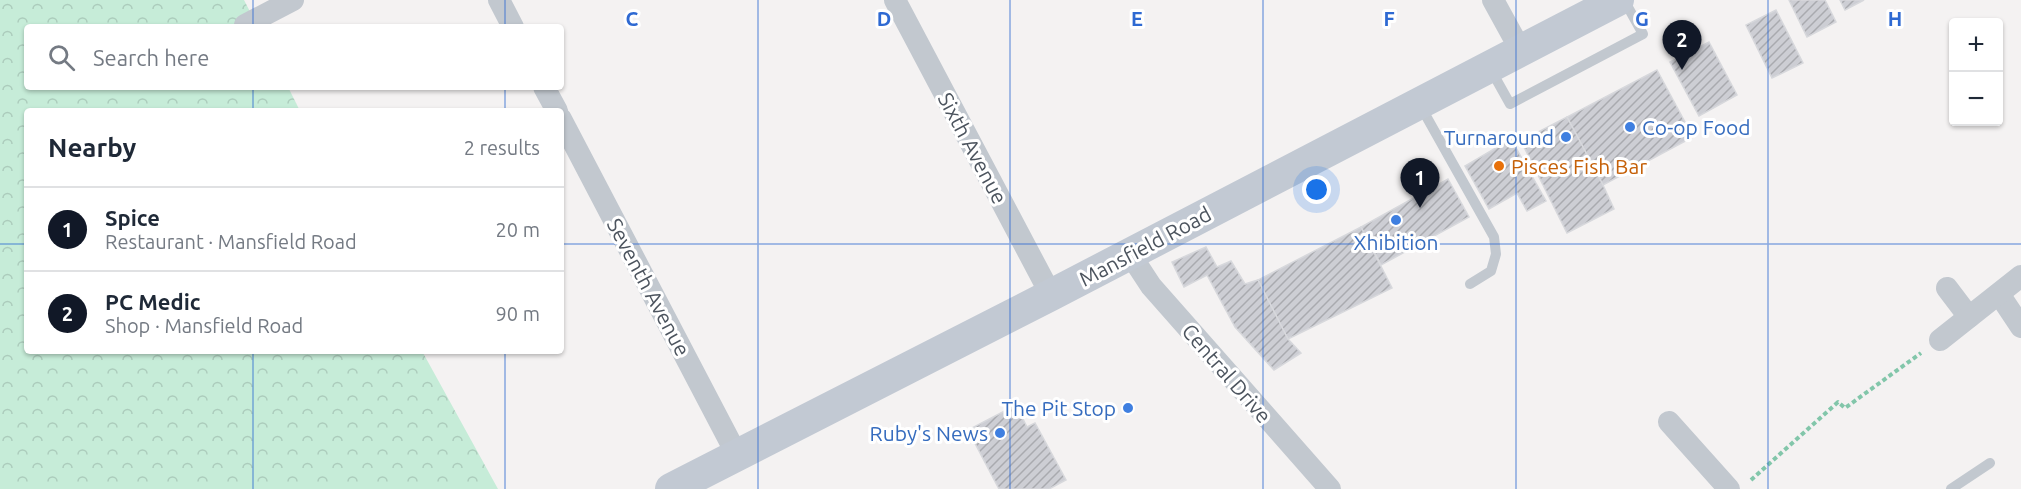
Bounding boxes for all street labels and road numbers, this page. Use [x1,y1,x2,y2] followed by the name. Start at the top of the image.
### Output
[934,88,1012,208] street label: Sixth Avenue
[1075,201,1215,291] street label: Mansfield Road
[603,214,695,360] street label: Seventh Avenue
[1177,319,1277,427] street label: Central Drive

